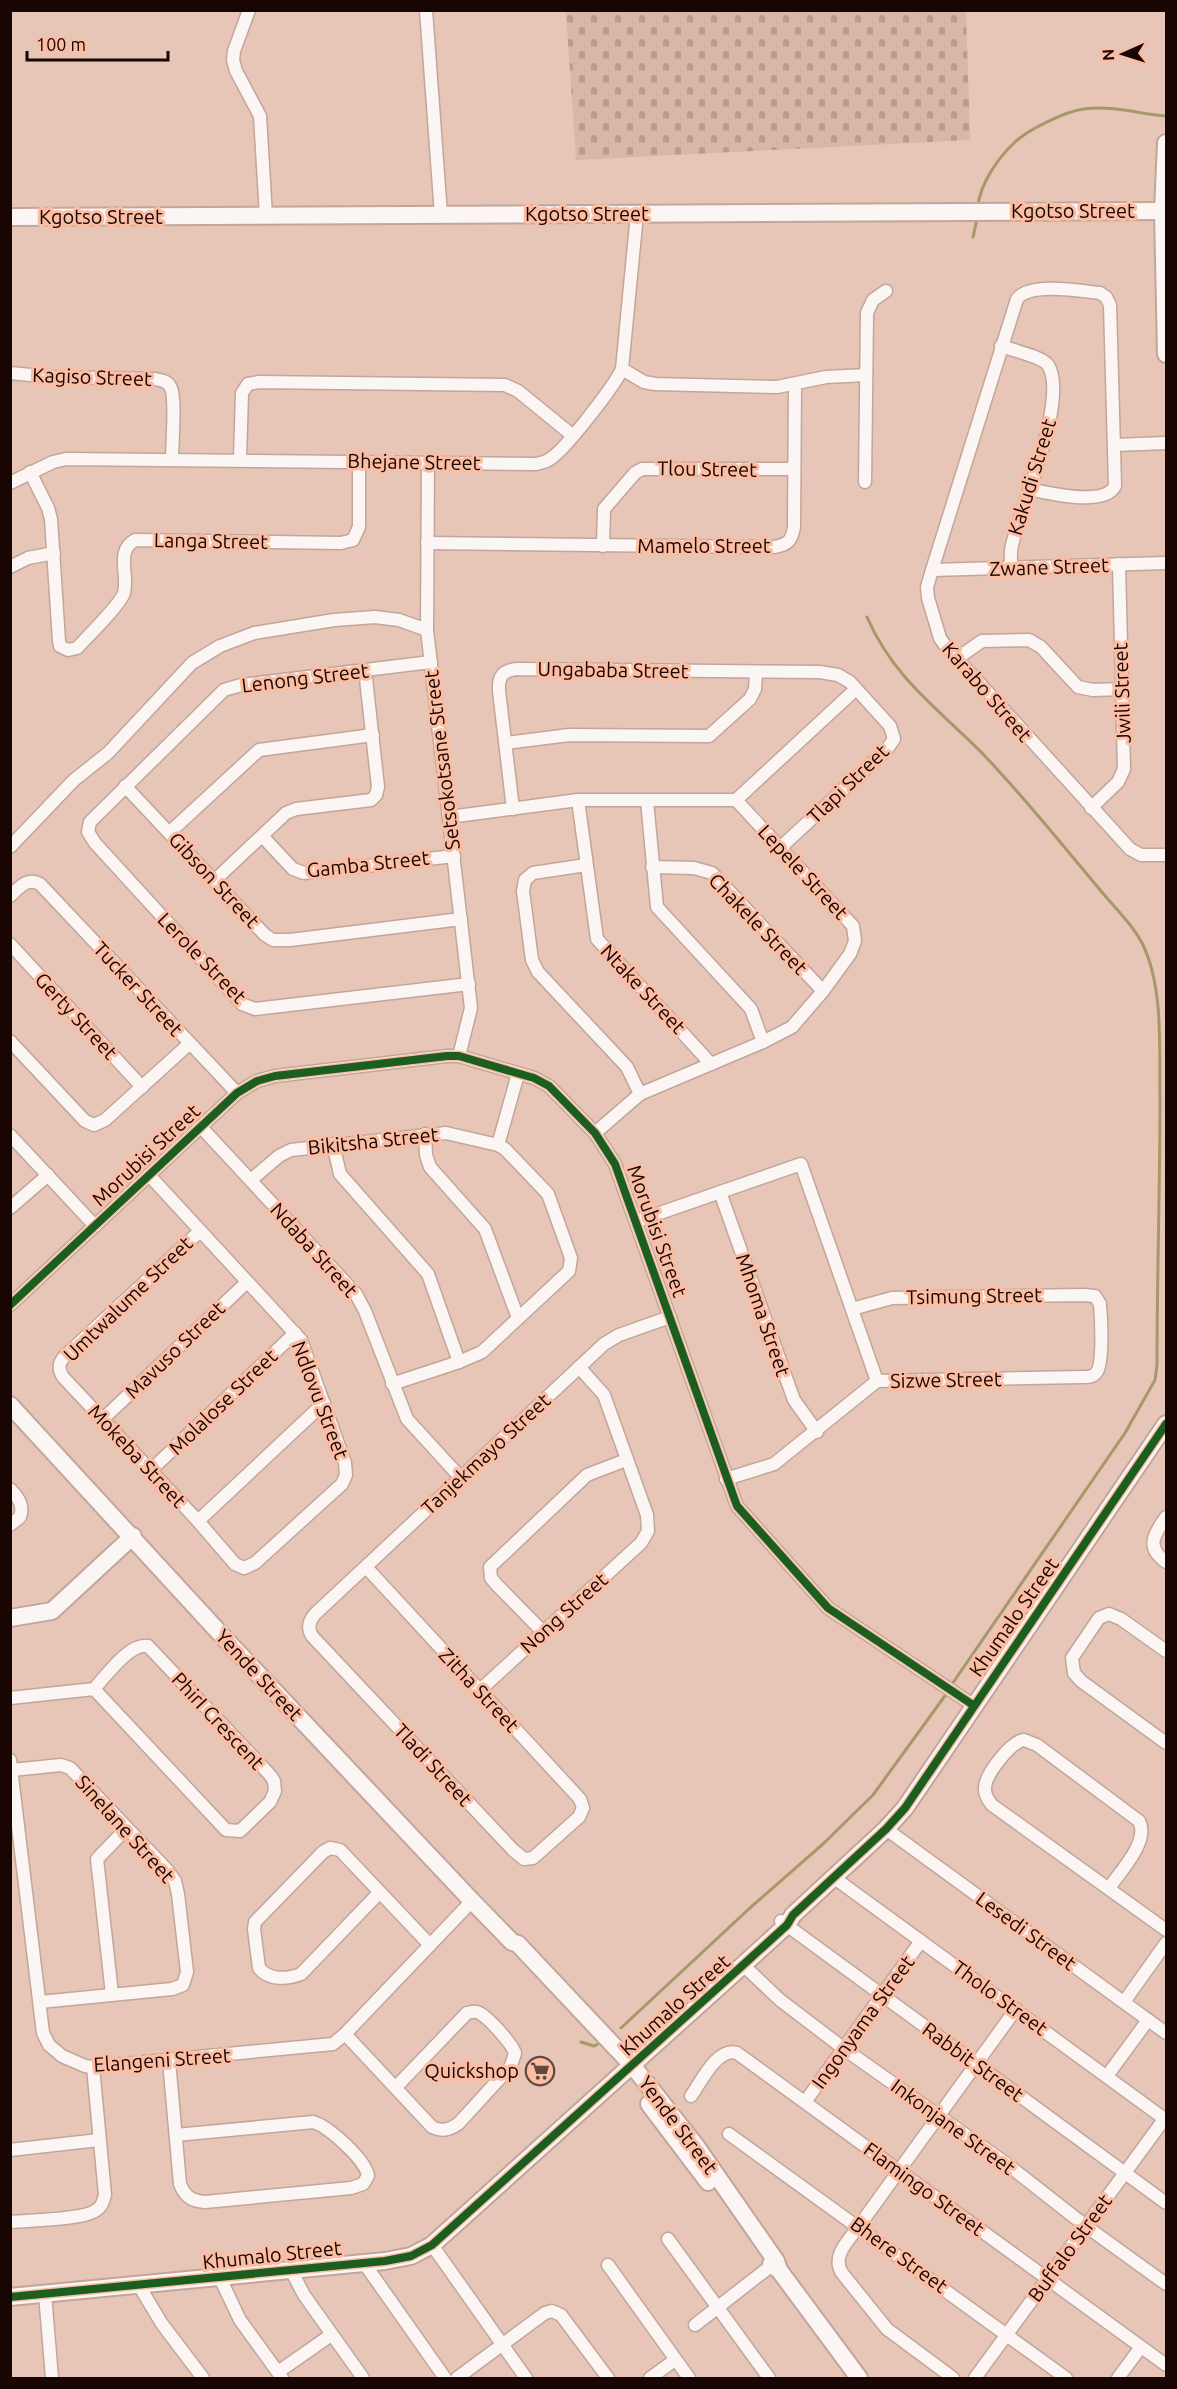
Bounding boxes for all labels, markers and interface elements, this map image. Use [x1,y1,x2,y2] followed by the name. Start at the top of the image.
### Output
[27,24,168,62] scale bar
[1093,24,1153,84] north arrow
[36,34,86,54] text: 100 m
[1099,48,1117,61] text: N
[1011,199,1135,222] street label: Kgotso Street
[525,202,649,225] street label: Kgotso Street
[39,205,163,228] street label: Kgotso Street
[32,363,152,390] street label: Kagiso Street
[1003,416,1060,538] street label: Kakudi Street
[347,449,481,474] street label: Bhejane Street
[657,456,757,481] street label: Tlou Street
[154,528,268,553] street label: Langa Street
[637,534,771,557] street label: Mamelo Street
[989,553,1109,580] street label: Zwane Street
[938,637,1037,746] street label: Karabo Street
[1108,642,1135,744] street label: Jwili Street
[537,657,689,682] street label: Ungababa Street
[240,658,370,697] street label: Lenong Street
[419,669,464,851] street label: Setsokotsane Street
[802,739,893,828] street label: Tlapi Street
[754,820,853,924] street label: Lepele Street
[164,827,264,932] street label: Gibson Street
[305,846,431,881] street label: Gamba Street
[704,868,812,979] street label: Chakele Street
[153,908,251,1008] street label: Lerole Street
[89,937,188,1041] street label: Tucker Street
[596,939,691,1038] street label: Ntake Street
[31,968,122,1064] street label: Gerty Street
[87,1099,204,1210] street label: Morubisi Street
[307,1122,440,1159] street label: Bikitsha Street
[623,1162,692,1300] street label: Morubisi Street
[266,1198,363,1302] street label: Ndaba Street
[59,1231,197,1366] street label: Umtwalume Street
[732,1250,795,1379] street label: Mhoma Street
[906,1283,1042,1308] street label: Tsimung Street
[120,1296,229,1403] street label: Mavuso Street
[287,1338,354,1462] street label: Ndlovu Street
[164,1344,282,1459] street label: Molalose Street
[890,1367,1002,1392] street label: Sizwe Street
[417,1388,555,1519] street label: Tanjekmayo Street
[84,1399,191,1512] street label: Mokeba Street
[964,1553,1063,1681] street label: Khumalo Street
[515,1567,612,1658] street label: Nong Street
[211,1624,308,1725] street label: Yende Street
[435,1643,524,1736] street label: Zitha Street
[167,1667,269,1774] street label: PhirI Crescent
[390,1719,477,1811] street label: Tladi Street
[71,1770,180,1887] street label: Sinelane Street
[972,1887,1081,1975] street label: Lesedi Street
[615,1949,734,2060] street label: Khumalo Street
[807,1951,919,2093] street label: Ingonyama Street
[948,1955,1052,2040] street label: Tholo Street
[918,2017,1028,2106] street label: Rabbit Street
[93,2043,231,2076] street label: Elangeni Street
[524,2055,556,2087] supermarket icon: Quickshop
[424,2059,519,2082] place label: Quickshop
[634,2071,723,2178] street label: Yende Street
[887,2074,1020,2179] street label: Inkonjane Street
[860,2137,989,2240] street label: Flamingo Street
[1023,2189,1116,2306] street label: Buffalo Street
[846,2212,952,2298] street label: Bhere Street
[201,2236,343,2273] street label: Khumalo Street

